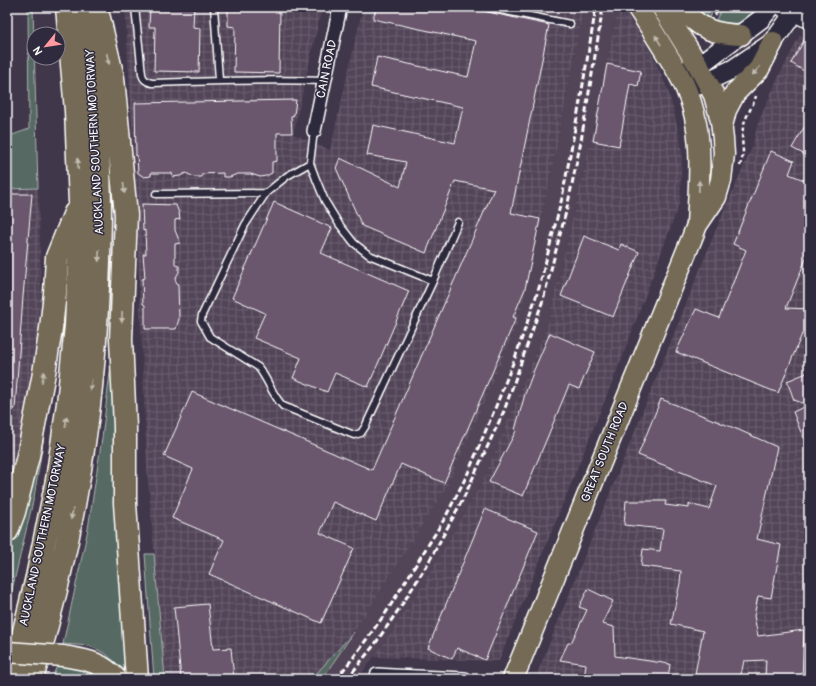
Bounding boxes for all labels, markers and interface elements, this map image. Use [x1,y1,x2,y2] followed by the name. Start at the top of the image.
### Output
[26,26,66,66] north arrow
[655,34,662,46] one-way arrow
[314,38,341,100] street label: CAIN ROAD
[30,44,45,57] text: N
[83,49,107,235] street label: AUCKLAND SOUTHERN MOTORWAY
[106,52,112,65] one-way arrow
[751,66,761,76] one-way arrow
[75,157,81,170] one-way arrow
[696,180,703,192] one-way arrow
[120,181,127,194] one-way arrow
[96,250,102,263] one-way arrow
[119,311,126,323] one-way arrow
[40,371,46,383] one-way arrow
[88,379,94,391] one-way arrow
[578,399,632,504] street label: GREAT SOUTH ROAD
[63,416,69,428] one-way arrow
[16,443,70,627] street label: AUCKLAND SOUTHERN MOTORWAY
[69,508,75,520] one-way arrow

